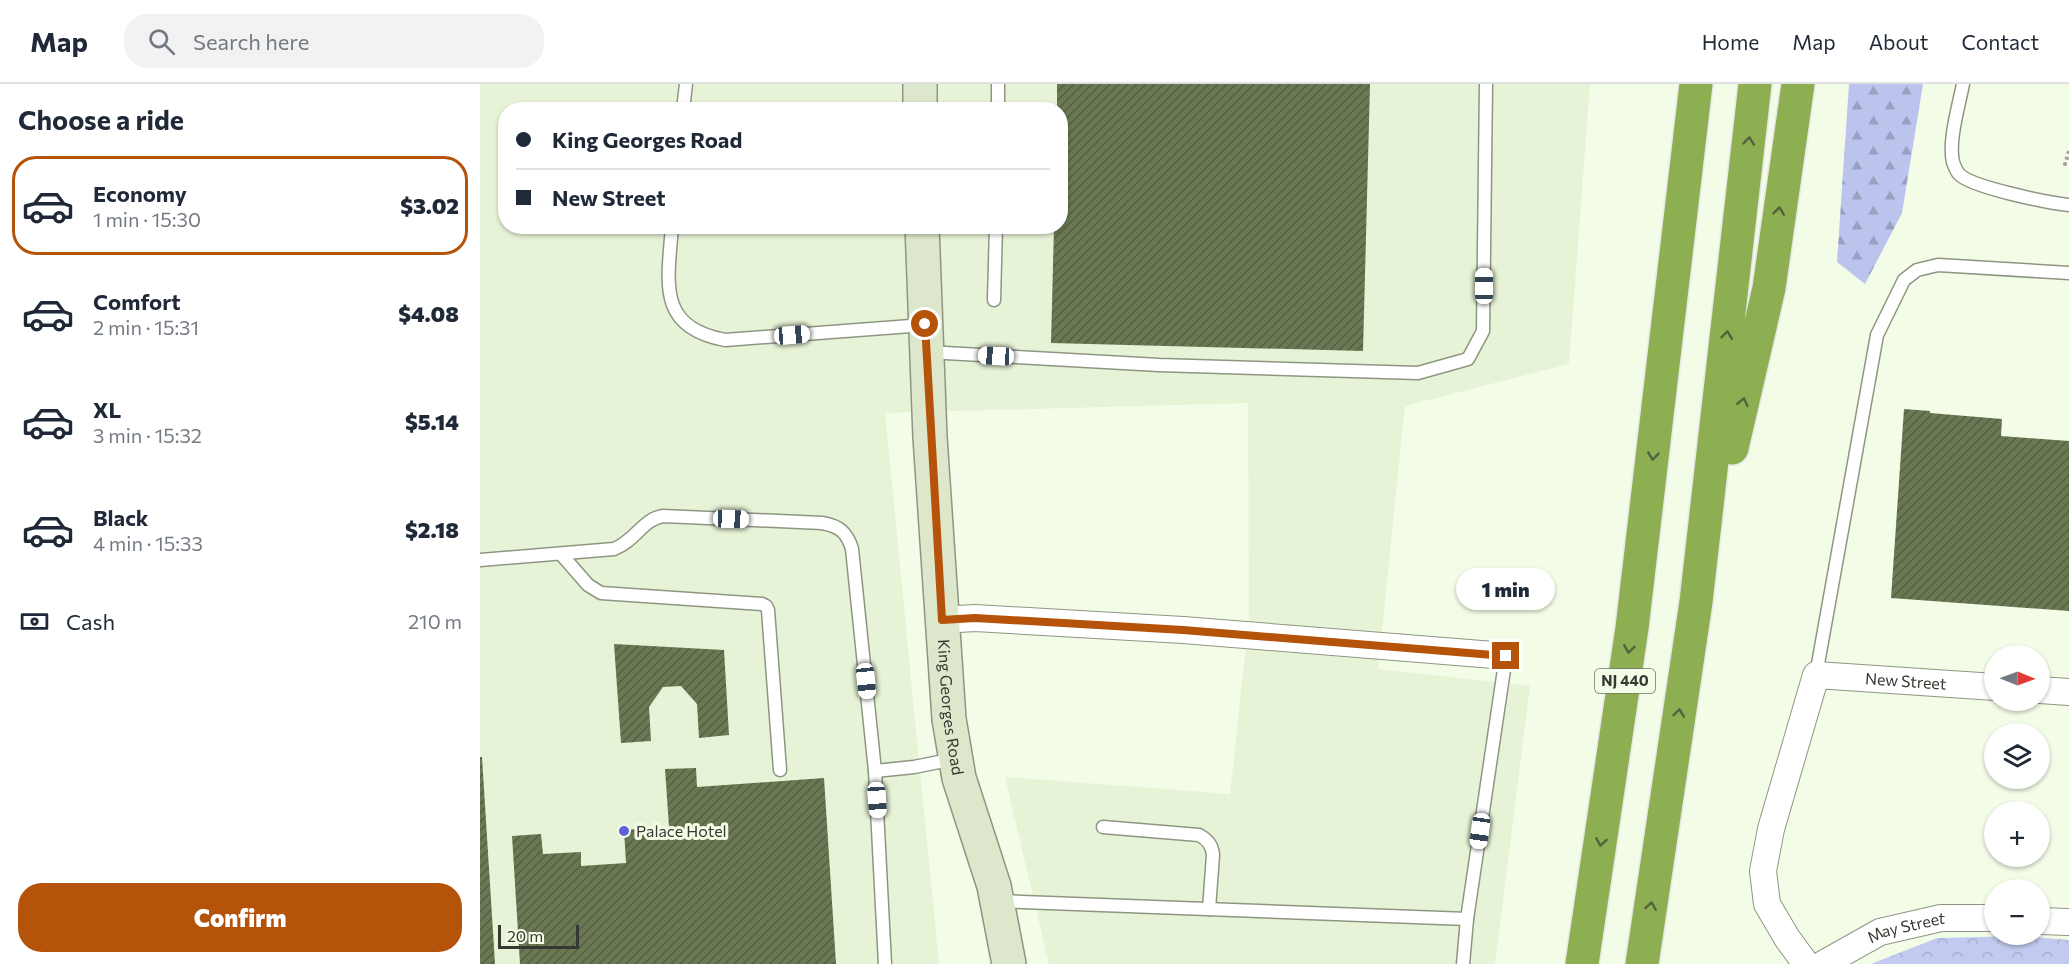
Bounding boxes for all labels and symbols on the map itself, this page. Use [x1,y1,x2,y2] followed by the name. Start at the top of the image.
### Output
[1742,137,1755,146] one-way arrow
[1773,206,1785,215] one-way arrow
[1475,268,1493,304] car
[911,310,938,337] route start
[773,324,811,346] car
[1720,331,1732,340] one-way arrow
[978,346,1014,366] car
[1735,397,1748,407] one-way arrow
[1647,451,1660,460] one-way arrow
[713,509,749,529] car
[1456,569,1556,611] callout: 1 min
[935,638,968,776] street label: King Georges Road
[1492,642,1519,669] route end
[1624,645,1636,654] one-way arrow
[1984,645,2050,711] north arrow
[855,662,877,700] car
[1864,668,1947,693] street label: New Street
[1595,669,1655,693] road number: NJ 440
[1673,709,1685,718] one-way arrow
[867,781,887,819] car
[1469,812,1491,850] car
[636,821,727,840] place label: Palace Hotel
[617,824,631,838] marker: Palace Hotel
[1596,838,1608,847] one-way arrow
[1644,902,1656,911] one-way arrow
[1863,908,1945,946] street label: May Street
[498,922,579,950] scale bar

